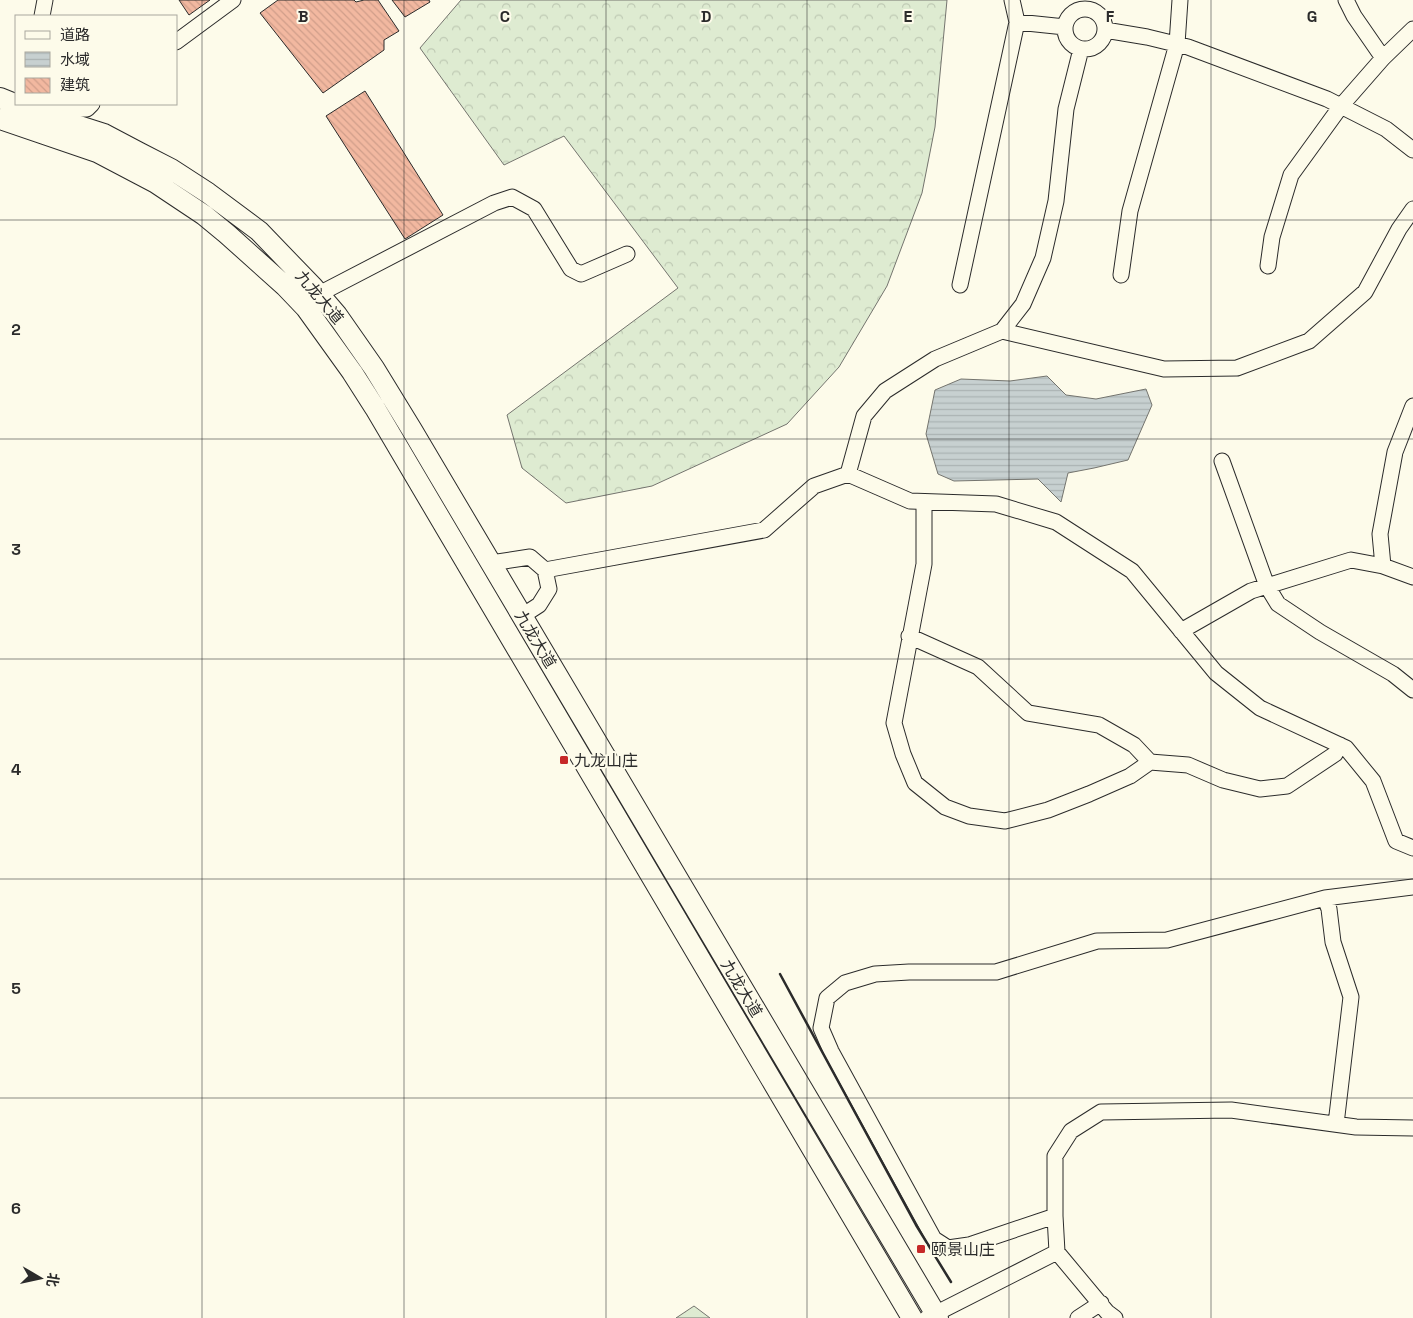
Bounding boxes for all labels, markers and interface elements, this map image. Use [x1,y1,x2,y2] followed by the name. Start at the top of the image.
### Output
[298,6,308,27] text: B
[500,6,510,27] text: C
[701,6,711,27] text: D
[904,6,913,27] text: E
[1106,6,1115,27] text: F
[1307,6,1317,27] text: G
[15,15,178,105] legend
[60,25,90,44] text: 道路
[60,50,90,69] text: 水域
[60,75,90,94] text: 建筑
[291,266,348,329] street label: 九龙大道
[11,319,21,340] text: 2
[11,539,21,560] text: 3
[510,606,561,672] street label: 九龙大道
[574,750,638,771] place label: 九龙山庄
[558,754,570,766] marker: 九龙山庄
[11,759,21,780] text: 4
[716,955,767,1021] street label: 九龙大道
[11,978,21,999] text: 5
[11,1198,21,1219] text: 6
[931,1239,995,1260] place label: 颐景山庄
[915,1243,927,1255] marker: 颐景山庄
[15,1253,65,1303] north arrow
[43,1272,63,1288] text: 北

